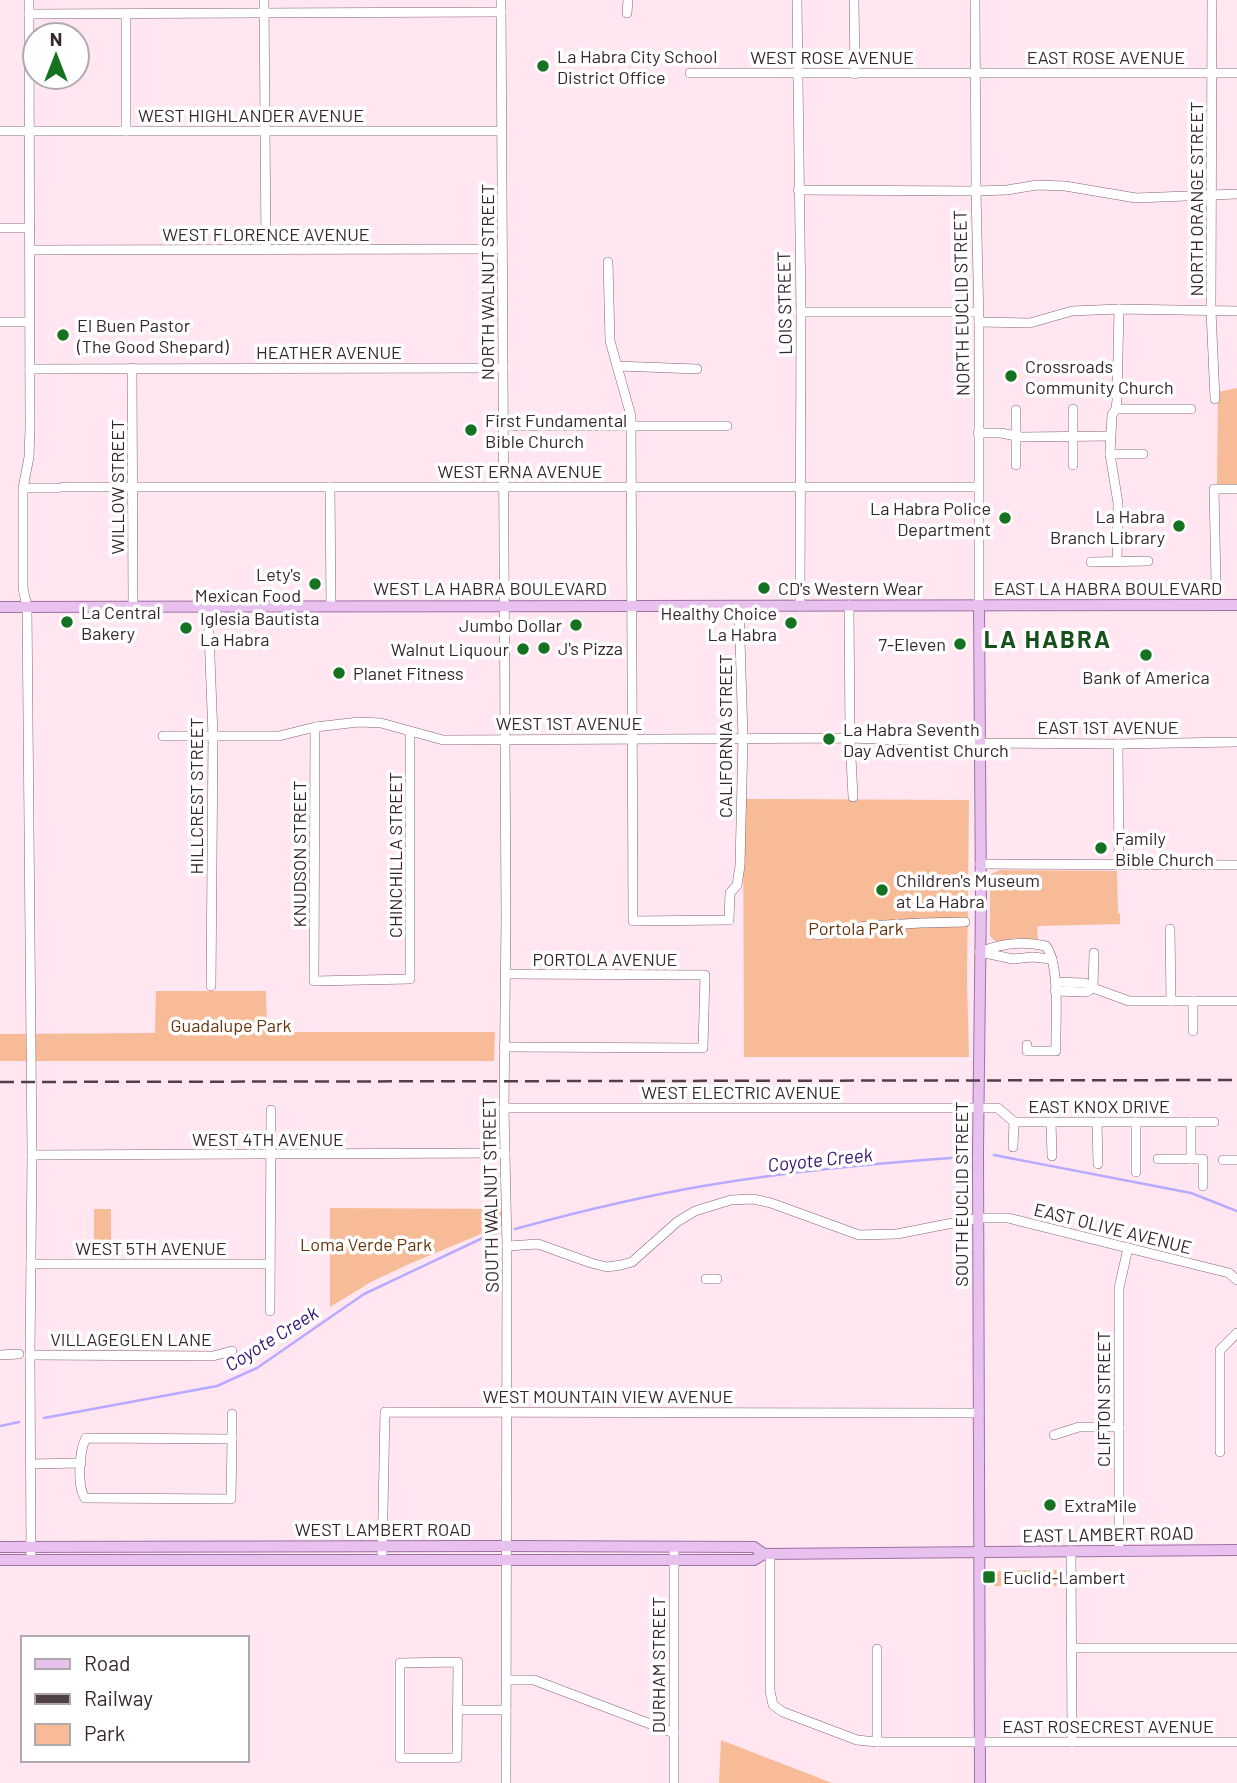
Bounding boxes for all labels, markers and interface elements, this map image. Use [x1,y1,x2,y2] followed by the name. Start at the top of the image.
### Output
[21,21,91,91] north arrow
[50,27,62,50] text: N
[557,45,717,88] place label: La Habra City School District Office
[750,46,914,68] street label: WEST ROSE AVENUE
[1027,46,1185,68] street label: EAST ROSE AVENUE
[535,58,551,74] marker: La Habra City School District Office
[1185,102,1207,296] street label: NORTH ORANGE STREET
[138,104,364,126] street label: WEST HIGHLANDER AVENUE
[476,184,498,380] street label: NORTH WALNUT STREET
[948,210,974,396] street label: NORTH EUCLID STREET
[162,223,370,245] street label: WEST FLORENCE AVENUE
[772,251,796,355] street label: LOIS STREET
[76,314,229,357] place label: El Buen Pastor (The Good Shepard)
[55,327,71,343] marker: El Buen Pastor (The Good Shepard)
[256,341,402,363] street label: HEATHER AVENUE
[1025,355,1174,398] place label: Crossroads Community Church
[1003,368,1019,384] marker: Crossroads Community Church
[485,409,627,452] place label: First Fundamental Bible Church
[106,420,128,554] street label: WILLOW STREET
[463,422,479,438] marker: First Fundamental Bible Church
[437,460,603,482] street label: WEST ERNA AVENUE
[870,497,991,540] place label: La Habra Police Department
[1050,505,1165,548] place label: La Habra Branch Library
[997,510,1013,526] marker: La Habra Police Department
[1171,518,1187,534] marker: La Habra Branch Library
[195,563,301,606] place label: Lety's Mexican Food
[307,576,323,592] marker: Lety's Mexican Food
[373,577,607,599] street label: WEST LA HABRA BOULEVARD
[778,577,924,599] place label: CD's Western Wear
[994,577,1222,599] street label: EAST LA HABRA BOULEVARD
[756,580,772,596] marker: CD's Western Wear
[81,601,161,644] place label: La Central Bakery
[661,602,777,645] place label: Healthy Choice La Habra
[200,607,319,650] place label: Iglesia Bautista La Habra
[59,614,75,630] marker: La Central Bakery
[459,614,562,636] place label: Jumbo Dollar
[783,615,799,631] marker: Healthy Choice La Habra
[568,617,584,633] marker: Jumbo Dollar
[178,620,194,636] marker: Iglesia Bautista La Habra
[984,624,1112,653] district label: LA HABRA
[878,633,946,655] place label: 7-Eleven
[952,636,968,652] marker: 7-Eleven
[558,637,623,659] place label: J's Pizza
[391,638,509,660] place label: Walnut Liquour
[536,640,552,656] marker: J's Pizza
[515,641,531,657] marker: Walnut Liquour
[1138,647,1154,663] marker: Bank of America
[714,654,736,818] street label: CALIFORNIA STREET
[353,662,464,684] place label: Planet Fitness
[331,665,347,681] marker: Planet Fitness
[1082,666,1210,688] place label: Bank of America
[496,712,642,734] street label: WEST 1ST AVENUE
[1037,716,1179,738] street label: EAST 1ST AVENUE
[185,717,207,875] street label: HILLCREST STREET
[843,718,1009,761] place label: La Habra Seventh Day Adventist Church
[821,731,837,747] marker: La Habra Seventh Day Adventist Church
[384,772,406,938] street label: CHINCHILLA STREET
[288,781,310,927] street label: KNUDSON STREET
[1115,827,1214,870] place label: Family Bible Church
[1093,840,1109,856] marker: Family Bible Church
[896,869,1040,912] place label: Children's Museum at La Habra
[874,882,890,898] marker: Children's Museum at La Habra
[808,917,904,939] park label: Portola Park
[533,948,677,970] street label: PORTOLA AVENUE
[170,1014,292,1036] park label: Guadalupe Park
[641,1081,841,1103] street label: WEST ELECTRIC AVENUE
[1028,1095,1170,1117] street label: EAST KNOX DRIVE
[477,1097,503,1293] street label: SOUTH WALNUT STREET
[950,1101,972,1287] street label: SOUTH EUCLID STREET
[192,1128,344,1150] street label: WEST 4TH AVENUE
[766,1142,874,1176] water label: Coyote Creek
[1032,1198,1194,1258] street label: EAST OLIVE AVENUE
[300,1233,432,1255] park label: Loma Verde Park
[75,1237,227,1259] street label: WEST 5TH AVENUE
[220,1300,322,1376] water label: Coyote Creek
[50,1328,212,1350] street label: VILLAGEGLEN LANE
[1092,1331,1114,1467] street label: CLIFTON STREET
[483,1385,733,1407] street label: WEST MOUNTAIN VIEW AVENUE
[1064,1494,1137,1516] place label: ExtraMile
[1042,1497,1058,1513] marker: ExtraMile
[295,1518,471,1540] street label: WEST LAMBERT ROAD
[1022,1522,1194,1546] street label: EAST LAMBERT ROAD
[1003,1566,1126,1588] place label: Euclid-Lambert
[981,1569,997,1585] marker: Euclid-Lambert
[647,1597,669,1733] street label: DURHAM STREET
[21,1636,248,1762] legend
[84,1650,130,1675] text: Road
[84,1685,153,1710] text: Railway
[1002,1715,1214,1737] street label: EAST ROSECREST AVENUE
[84,1720,125,1745] text: Park

